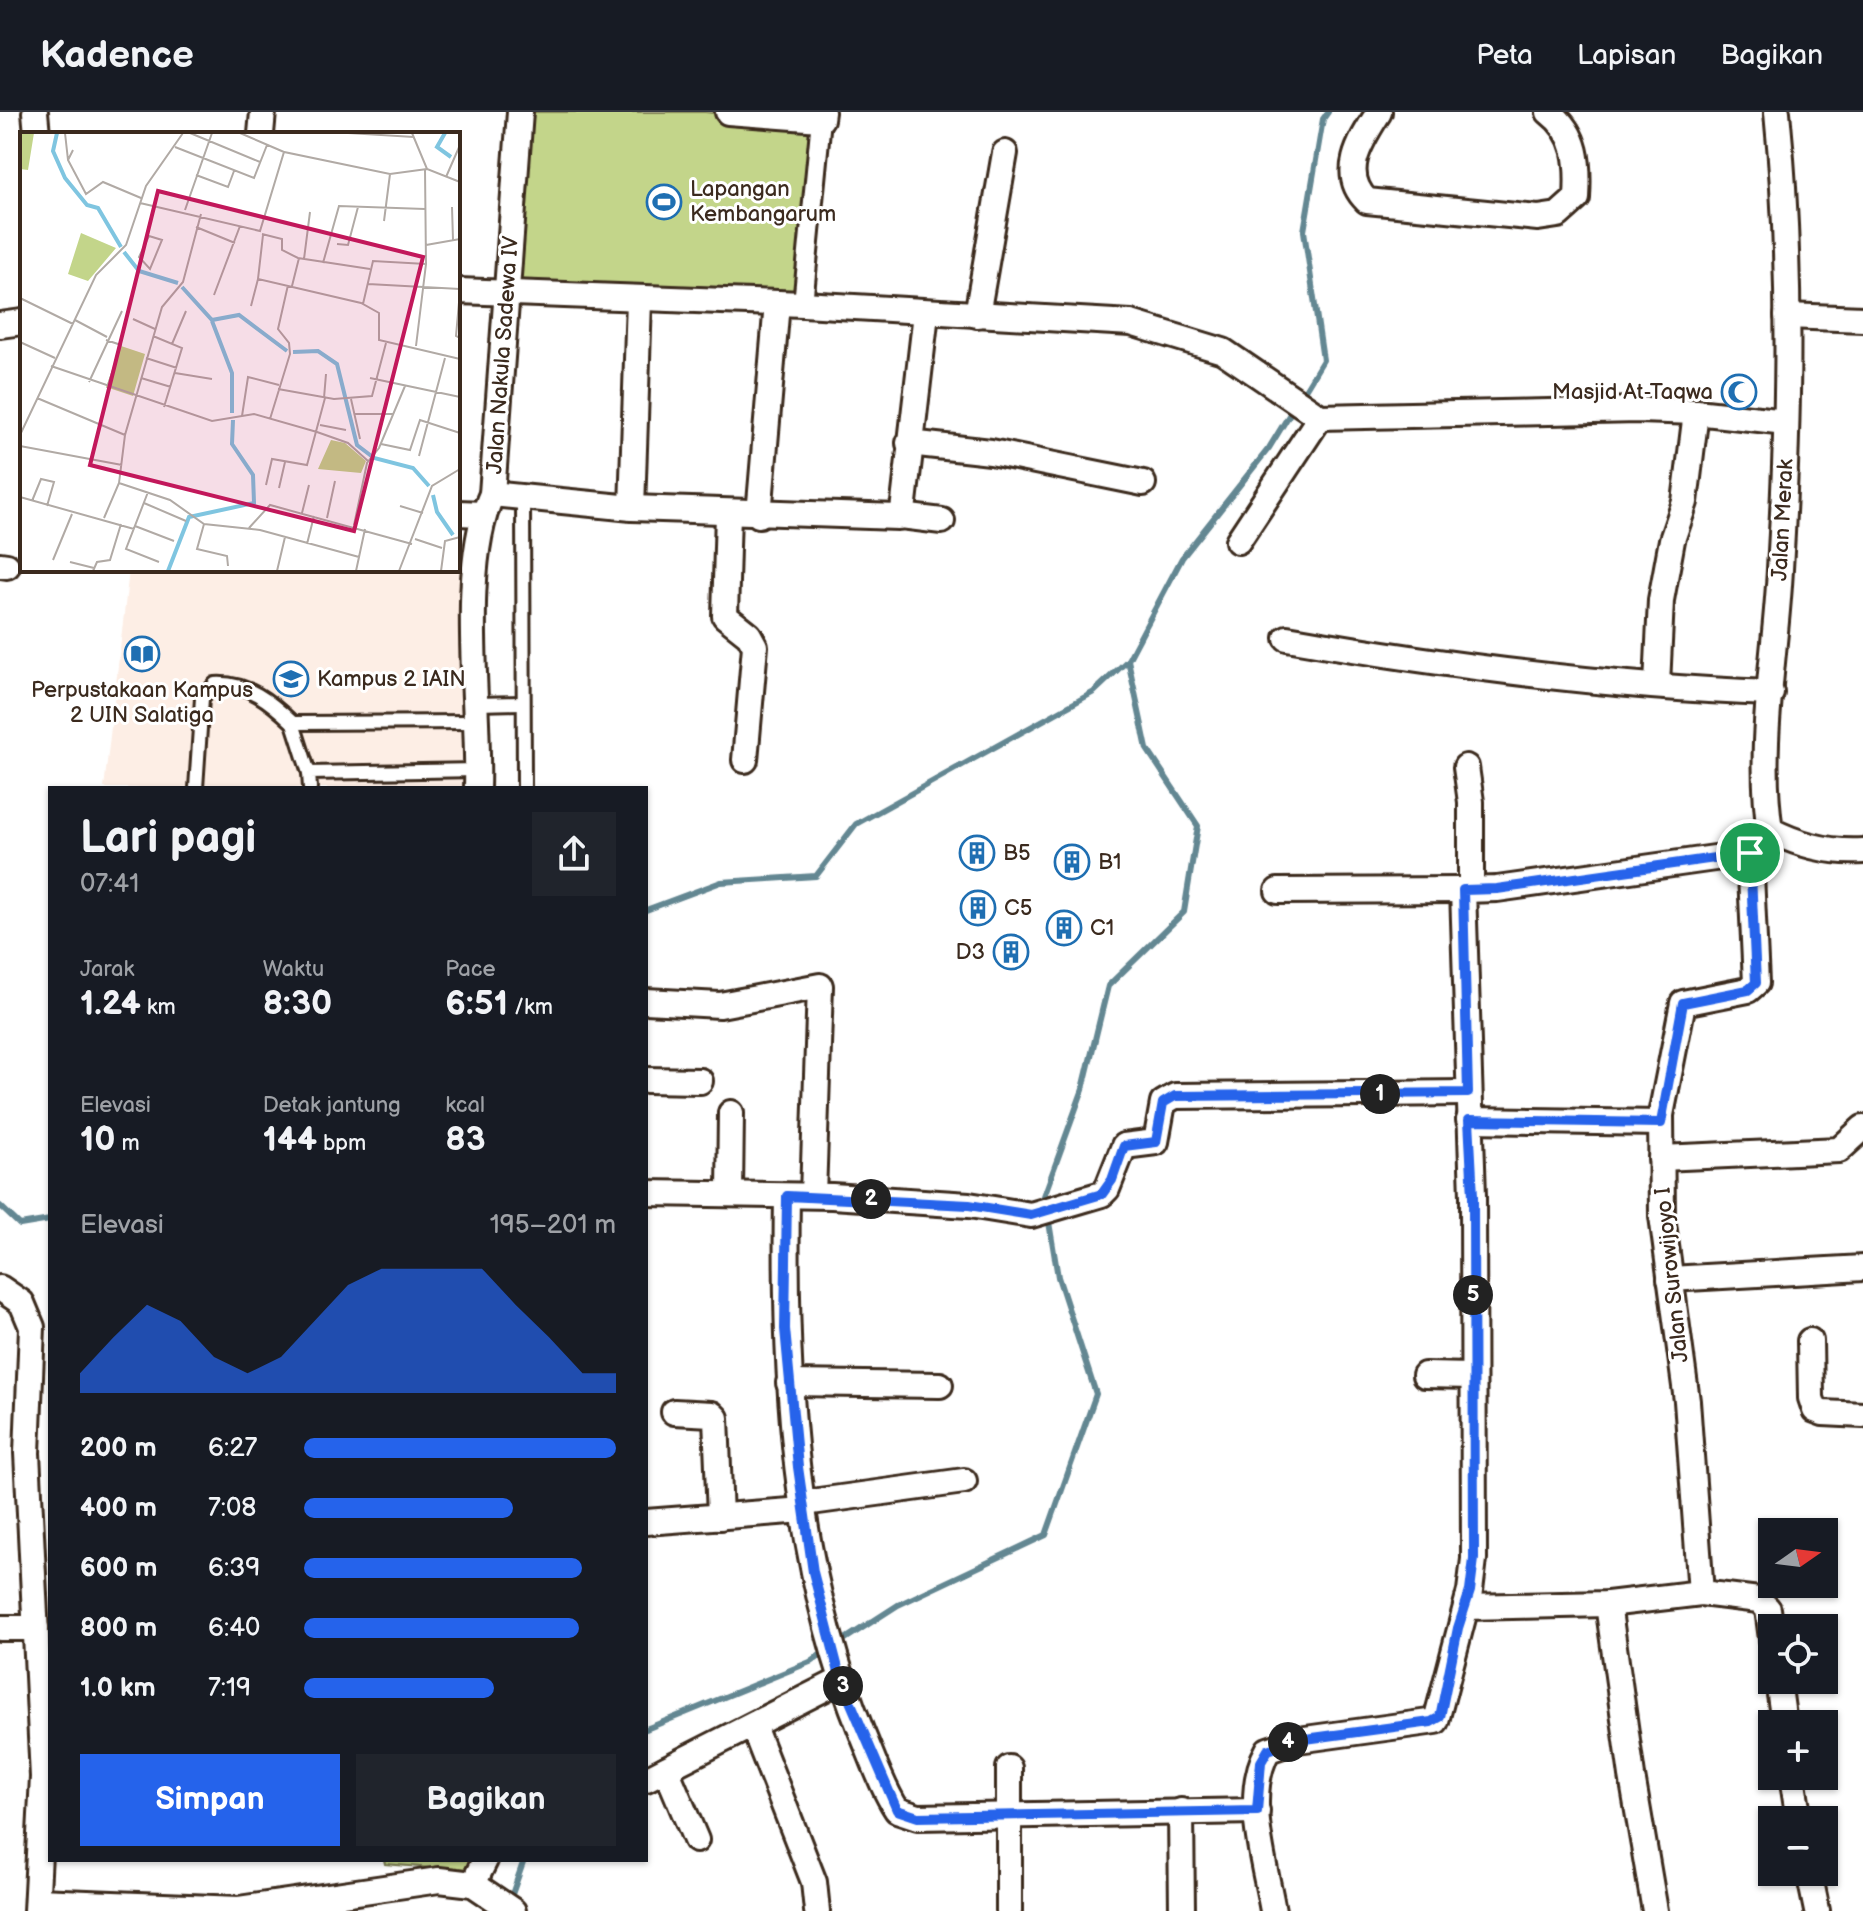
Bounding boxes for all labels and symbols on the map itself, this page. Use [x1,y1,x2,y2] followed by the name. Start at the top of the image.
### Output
[20,132,460,572] inset map
[690,176,836,228] place label: Lapangan Kembangarum
[645,183,683,221] sports icon: Lapangan Kembangarum
[481,235,525,475] street label: Jalan Nakula Sadewa IV
[1720,373,1758,411] mosque icon: Masjid At-Taqwa
[1552,379,1713,406] place label: Masjid At-Taqwa
[1766,458,1800,582] street label: Jalan Merak
[123,635,161,673] library icon: Perpustakaan Kampus 2 UIN Salatiga
[272,660,310,698] school or university icon: Kampus 2 IAIN
[317,666,466,693] place label: Kampus 2 IAIN
[31,677,253,729] place label: Perpustakaan Kampus 2 UIN Salatiga
[1716,819,1784,887] pin
[958,834,996,872] building icon: B5
[1003,840,1031,867] place label: B5
[1053,843,1091,881] building icon: B1
[1098,849,1122,876] place label: B1
[959,889,997,927] building icon: C5
[1004,895,1032,922] place label: C5
[1045,909,1083,947] building icon: C1
[1090,915,1114,942] place label: C1
[992,933,1030,971] building icon: D3
[955,939,985,966] place label: D3
[1360,1074,1400,1114] pin: 1
[851,1179,891,1219] pin: 2
[1649,1186,1695,1364] street label: Jalan Surowijoyo I
[1453,1275,1493,1315] pin: 5
[1758,1518,1838,1598] north arrow
[823,1666,863,1706] pin: 3
[1268,1722,1308,1762] pin: 4

